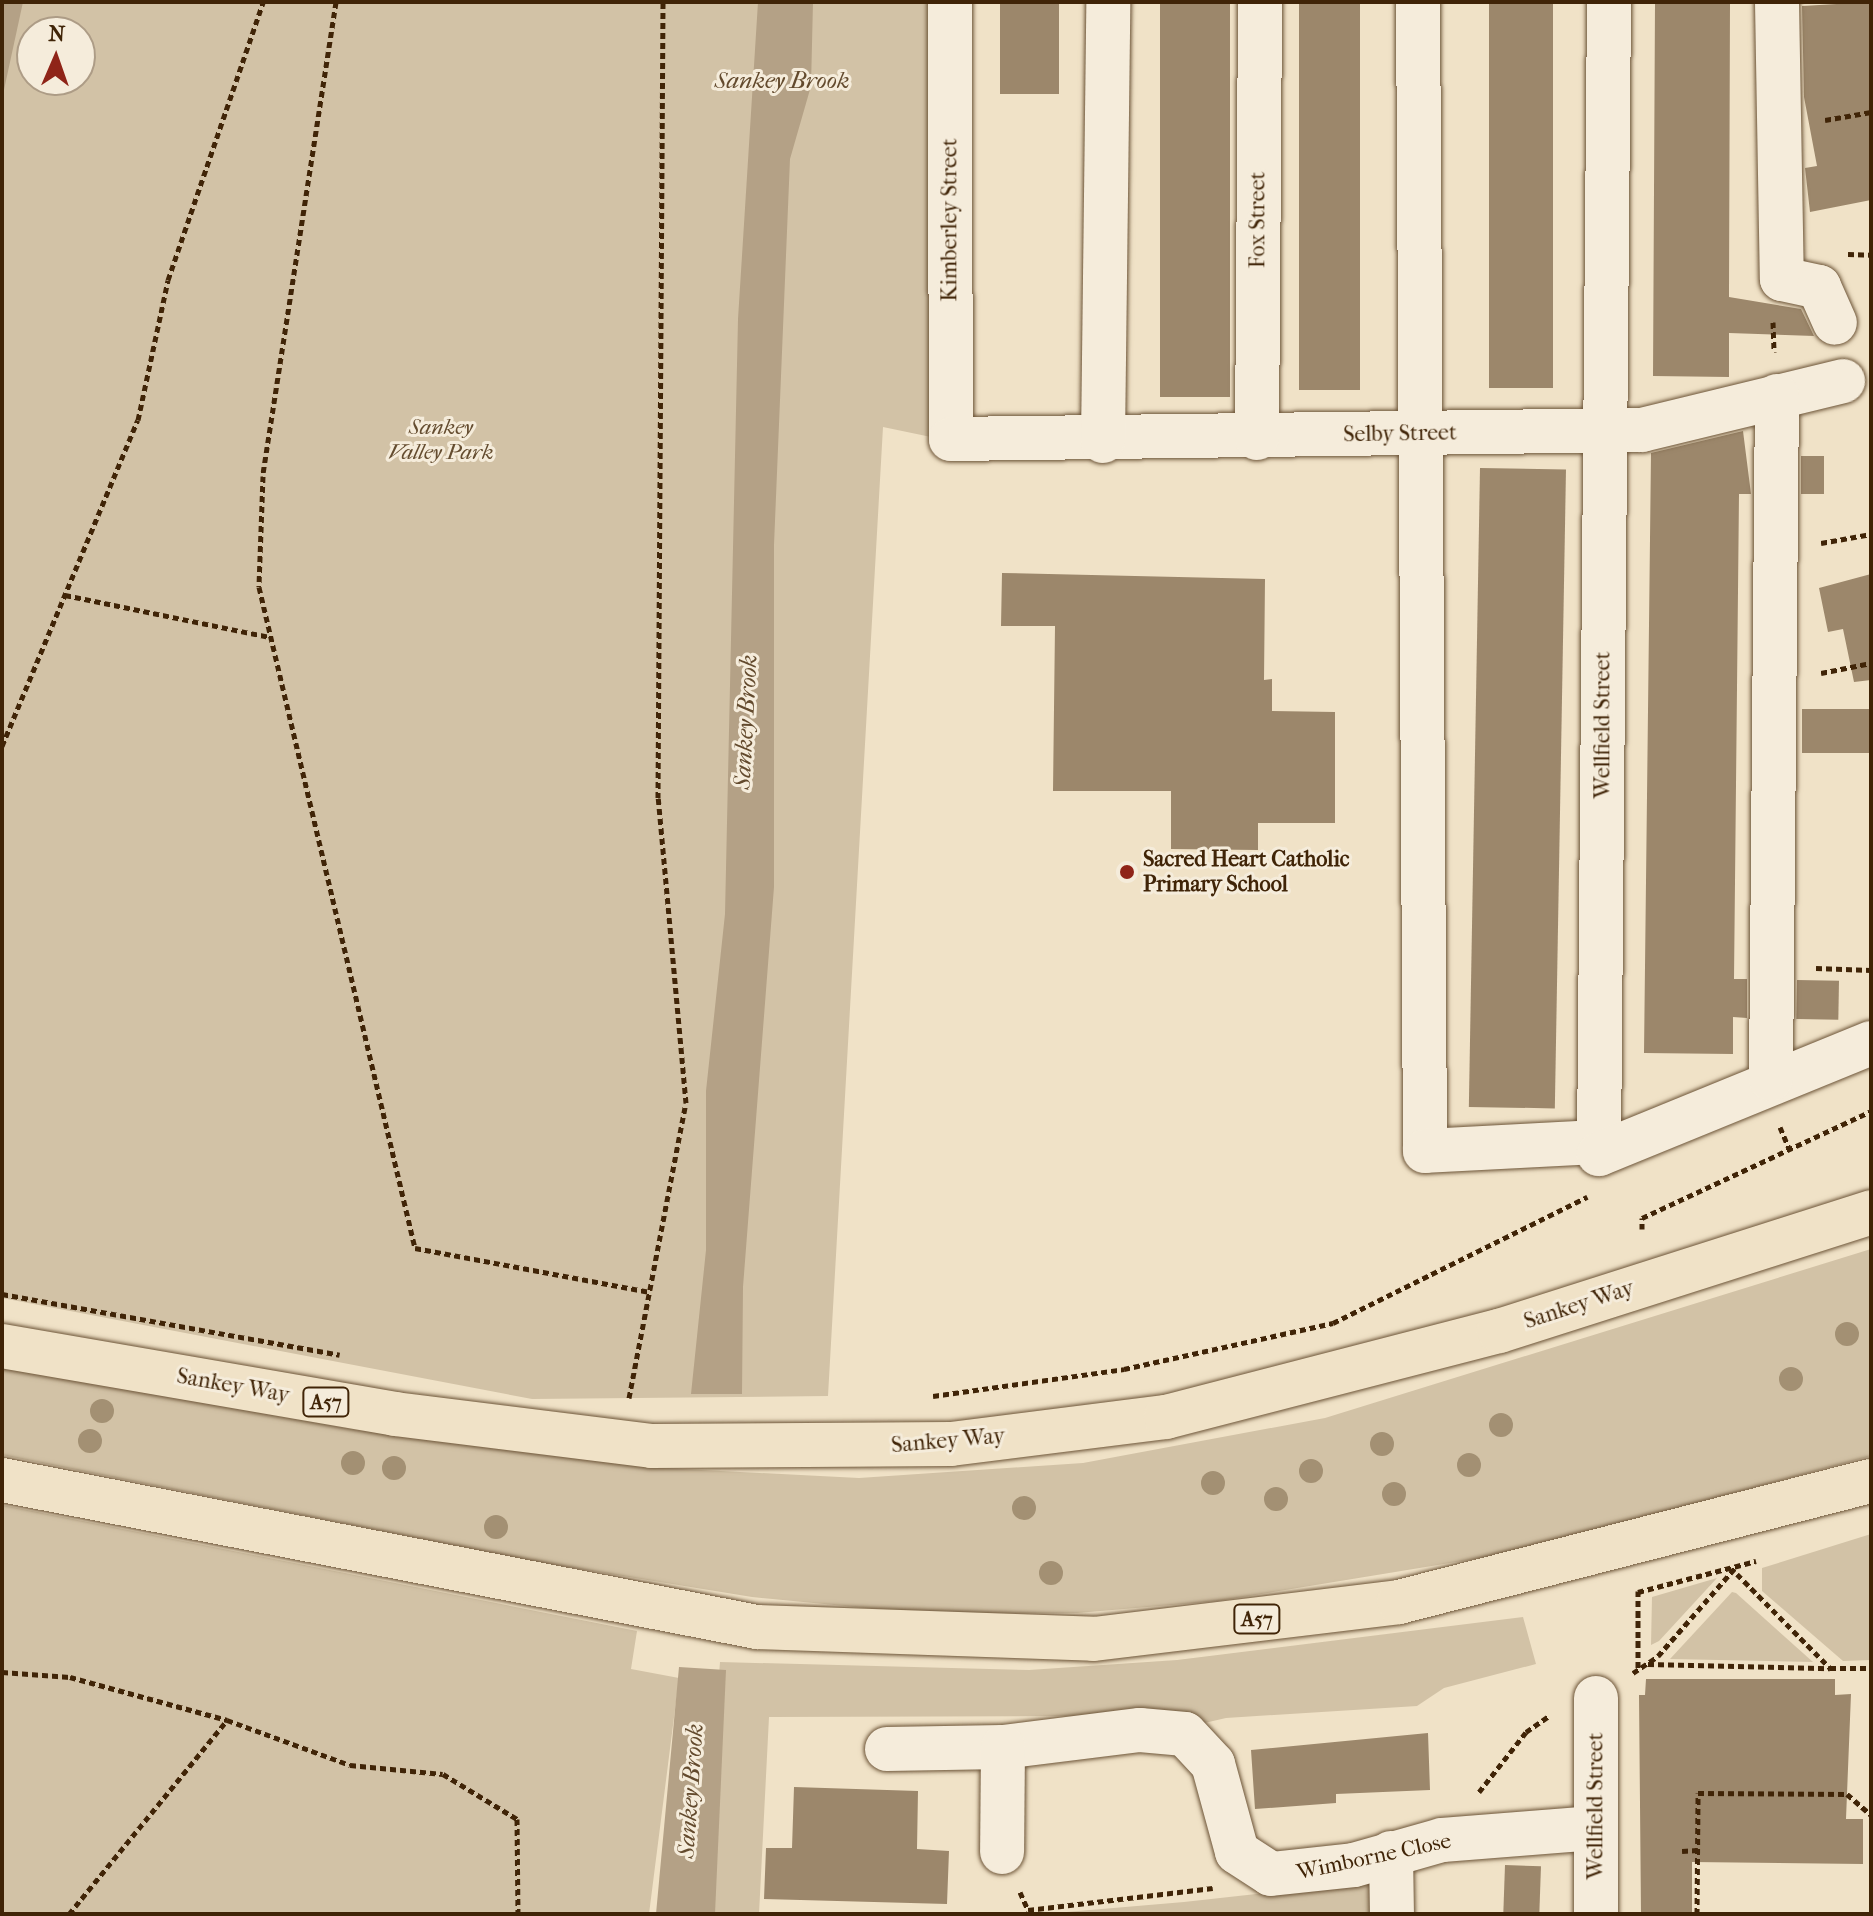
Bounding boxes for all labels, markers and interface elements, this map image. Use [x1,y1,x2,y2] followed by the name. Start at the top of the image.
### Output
[16,16,96,96] north arrow
[48,21,66,47] text: N
[714,67,850,95] water label: Sankey Brook
[937,138,963,302] street label: Kimberley Street
[1245,172,1271,268] street label: Fox Street
[389,414,493,466] park label: Sankey Valley Park
[1343,420,1457,448] street label: Selby Street
[1590,652,1616,798] street label: Wellfield Street
[728,654,764,790] water label: Sankey Brook
[1143,846,1349,898] place label: Sacred Heart Catholic Primary School
[1118,863,1136,881] marker: Sacred Heart Catholic Primary School
[1521,1275,1637,1335] street label: Sankey Way
[175,1363,291,1409] street label: Sankey Way
[302,1386,350,1418] road number: A57
[890,1423,1006,1459] street label: Sankey Way
[1233,1603,1281,1635] road number: A57
[672,1723,710,1859] water label: Sankey Brook
[1583,1733,1609,1879] street label: Wellfield Street
[1294,1828,1454,1886] street label: Wimborne Close

